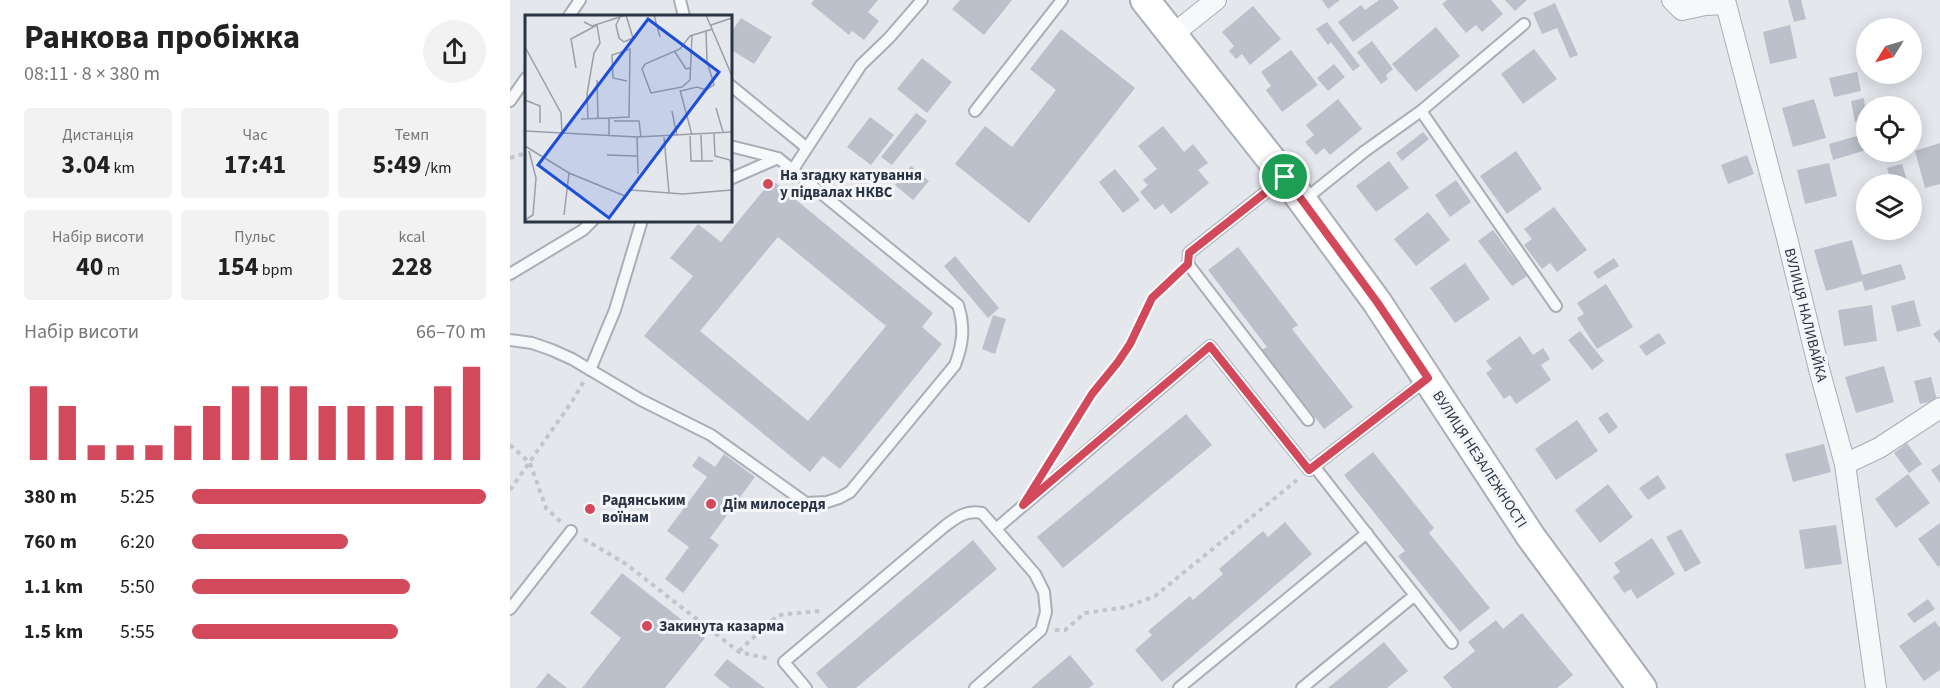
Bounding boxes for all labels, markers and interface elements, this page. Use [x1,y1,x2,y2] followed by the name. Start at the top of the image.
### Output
[24,14,300,61] text: Ранкова пробіжка
[525,15,732,222] inset map
[1856,18,1922,84] north arrow
[1856,18,1922,240] map controls
[423,20,486,83] button: share
[24,60,160,88] text: 08:11 · 8 × 380 m
[1856,96,1922,162] button: locate
[62,124,134,146] text: Дистанція
[243,124,267,146] text: Час
[395,124,429,146] text: Темп
[61,146,110,183] text: 3.04
[224,146,286,183] text: 17:41
[373,146,422,183] text: 5:49
[1259,151,1310,202] pin
[110,157,135,179] text: km
[422,157,451,179] text: /km
[1268,160,1301,193] icon: arrive
[780,165,922,203] place label: На згадку катування у підвалах НКВС
[1856,174,1922,240] button: layers
[761,177,775,191] marker: На згадку катування у підвалах НКВС
[52,226,144,248] text: Набір висоти
[234,226,276,248] text: Пульс
[399,226,425,248] text: kcal
[1779,246,1833,385] street label: ВУЛИЦЯ НАЛИВАЙКА
[76,248,104,285] text: 40
[217,248,258,285] text: 154
[391,248,433,285] text: 228
[104,259,120,281] text: m
[258,259,293,281] text: bpm
[24,318,139,346] text: Набір висоти
[416,318,486,346] text: 66–70 m
[1427,386,1532,532] street label: ВУЛИЦЯ НЕЗАЛЕЖНОСТІ
[24,483,77,511] text: 380 m
[120,483,155,511] text: 5:25
[602,490,686,528] place label: Радянським воїнам
[723,494,826,515] place label: Дім милосердя
[704,497,718,511] marker: Дім милосердя
[583,502,597,516] marker: Радянським воїнам
[24,528,77,556] text: 760 m
[120,528,155,556] text: 6:20
[24,573,83,601] text: 1.1 km
[120,573,155,601] text: 5:50
[659,616,784,637] place label: Закинута казарма
[24,618,83,646] text: 1.5 km
[120,618,155,646] text: 5:55
[640,619,654,633] marker: Закинута казарма

